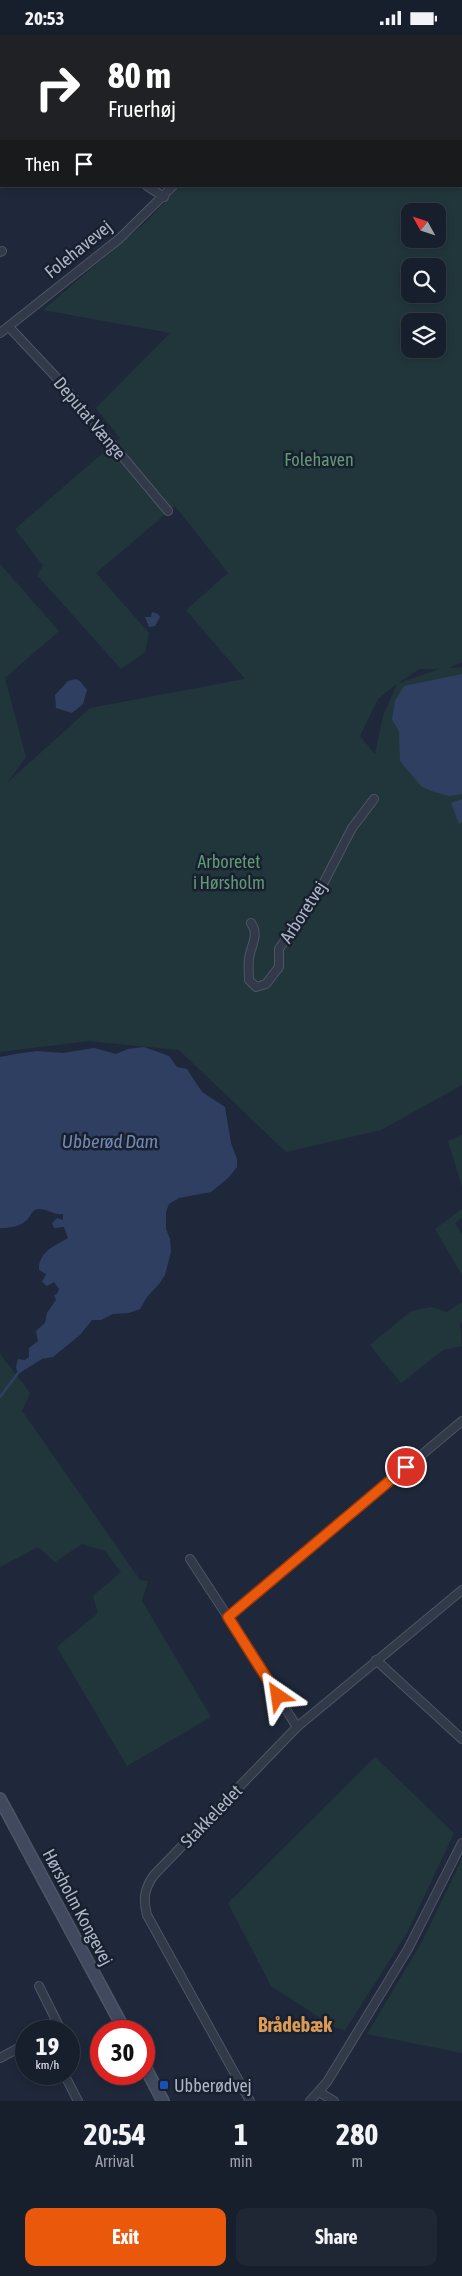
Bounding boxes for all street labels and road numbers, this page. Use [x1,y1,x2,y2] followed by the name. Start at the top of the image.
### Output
[40,216,116,282] street label: Folehavevej
[50,373,130,463] street label: Deputat Vænge
[275,877,331,947] street label: Arboretvej
[176,1780,246,1852] street label: Stakkeledet
[39,1845,117,1969] street label: Hørsholm Kongevej

